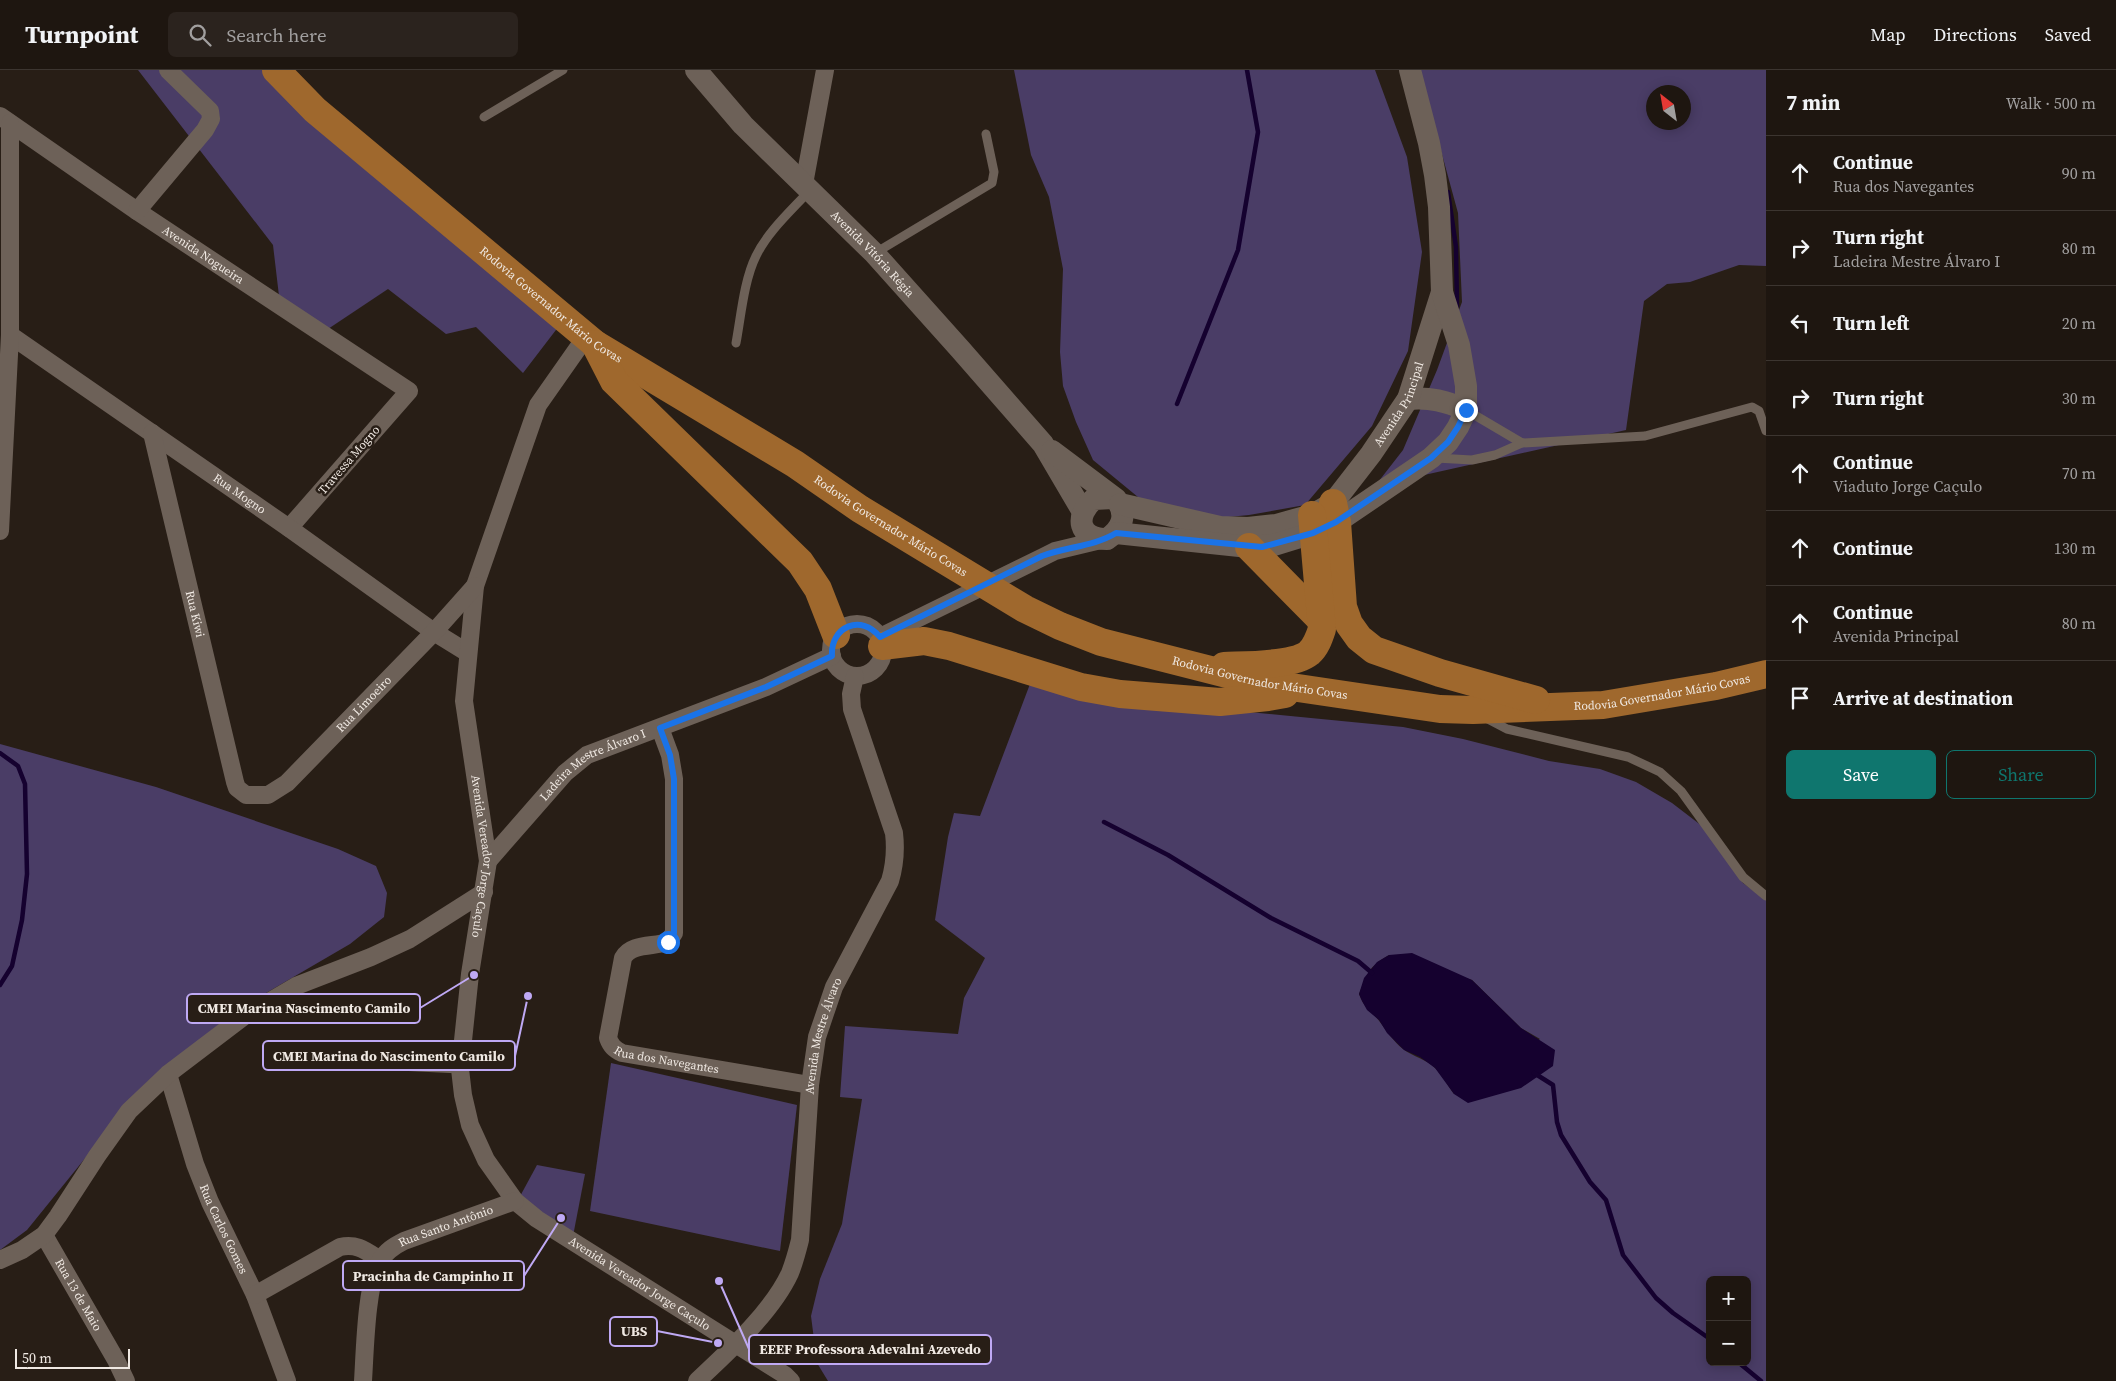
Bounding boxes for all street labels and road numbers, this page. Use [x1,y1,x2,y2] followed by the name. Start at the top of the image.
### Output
[827,207,918,301] street label: Avenida Vitória Régia
[159,222,248,288] street label: Avenida Nogueira
[476,243,625,367] street label: Rodovia Governador Mário Covas
[1370,359,1427,450] street label: Avenida Principal
[315,422,384,498] street label: Travessa Mogno
[210,470,269,518] street label: Rua Mogno
[811,471,970,580] street label: Rodovia Governador Mário Covas
[182,589,208,639] street label: Rua Kiwi
[1170,652,1349,703] street label: Rodovia Governador Mário Covas
[1573,670,1752,714] street label: Rodovia Governador Mário Covas
[333,672,395,736] street label: Rua Limoeiro
[536,725,648,804] street label: Ladeira Mestre Álvaro I
[467,774,496,939] street label: Avenida Vereador Jorge Caçulo
[801,974,846,1095] street label: Avenida Mestre Álvaro
[611,1042,720,1077] street label: Rua dos Navegantes
[196,1182,252,1276] street label: Rua Carlos Gomes
[396,1201,496,1251] street label: Rua Santo Antônio
[566,1233,714,1334] street label: Avenida Vereador Jorge Caçulo
[51,1256,106,1334] street label: Rua 13 de Maio

